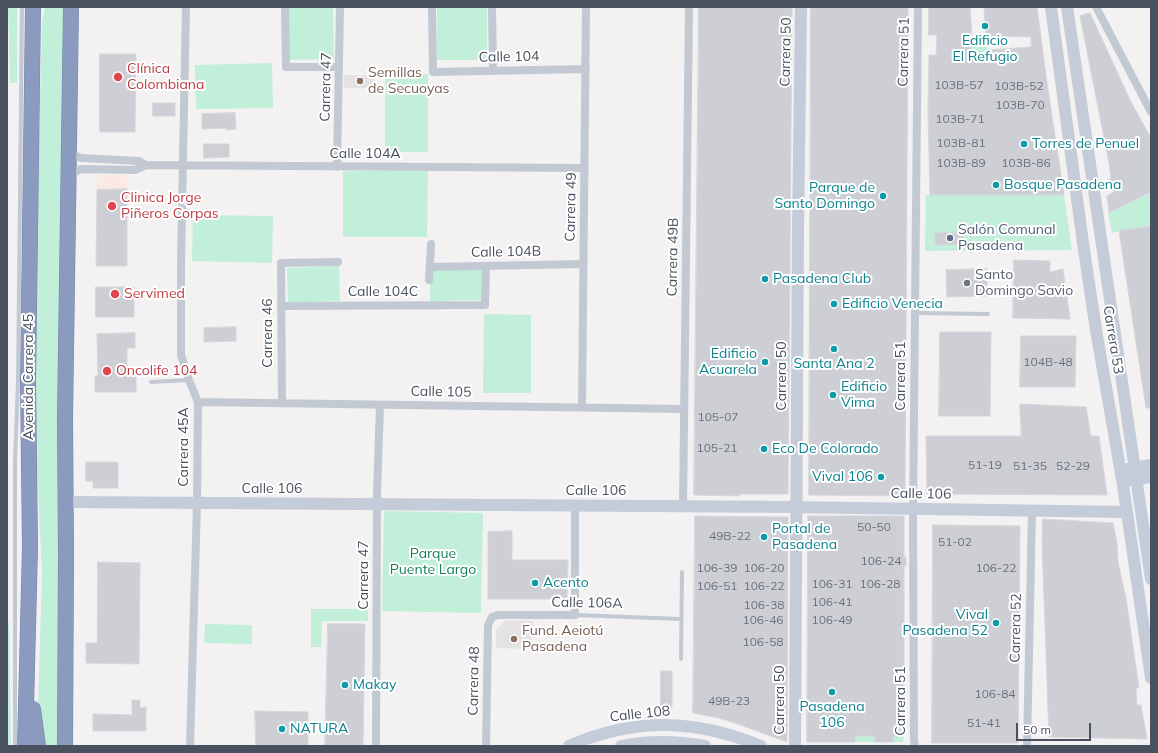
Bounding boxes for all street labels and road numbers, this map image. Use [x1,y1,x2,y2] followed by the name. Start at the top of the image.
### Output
[777,17,795,87] street label: Carrera 50
[895,17,913,87] street label: Carrera 51
[478,48,540,66] street label: Calle 104
[317,52,335,122] street label: Carrera 47
[329,146,401,162] street label: Calle 104A
[562,172,580,242] street label: Carrera 49
[664,217,682,297] street label: Carrera 49B
[471,243,541,261] street label: Calle 104B
[348,284,418,300] street label: Calle 104C
[260,298,276,368] street label: Carrera 46
[1099,304,1127,376] street label: Carrera 53
[21,314,37,440] street label: Avenida Carrera 45
[774,341,790,411] street label: Carrera 50
[893,341,909,411] street label: Carrera 51
[410,383,472,401] street label: Calle 105
[176,407,192,487] street label: Carrera 45A
[242,481,302,497] street label: Calle 106
[566,483,626,499] street label: Calle 106
[890,485,952,503] street label: Calle 106
[356,540,372,610] street label: Carrera 47
[1007,593,1025,663] street label: Carrera 52
[551,594,623,612] street label: Calle 106A
[465,646,483,716] street label: Carrera 48
[772,665,788,735] street label: Carrera 50
[893,666,909,736] street label: Carrera 51
[609,702,671,726] street label: Calle 108

